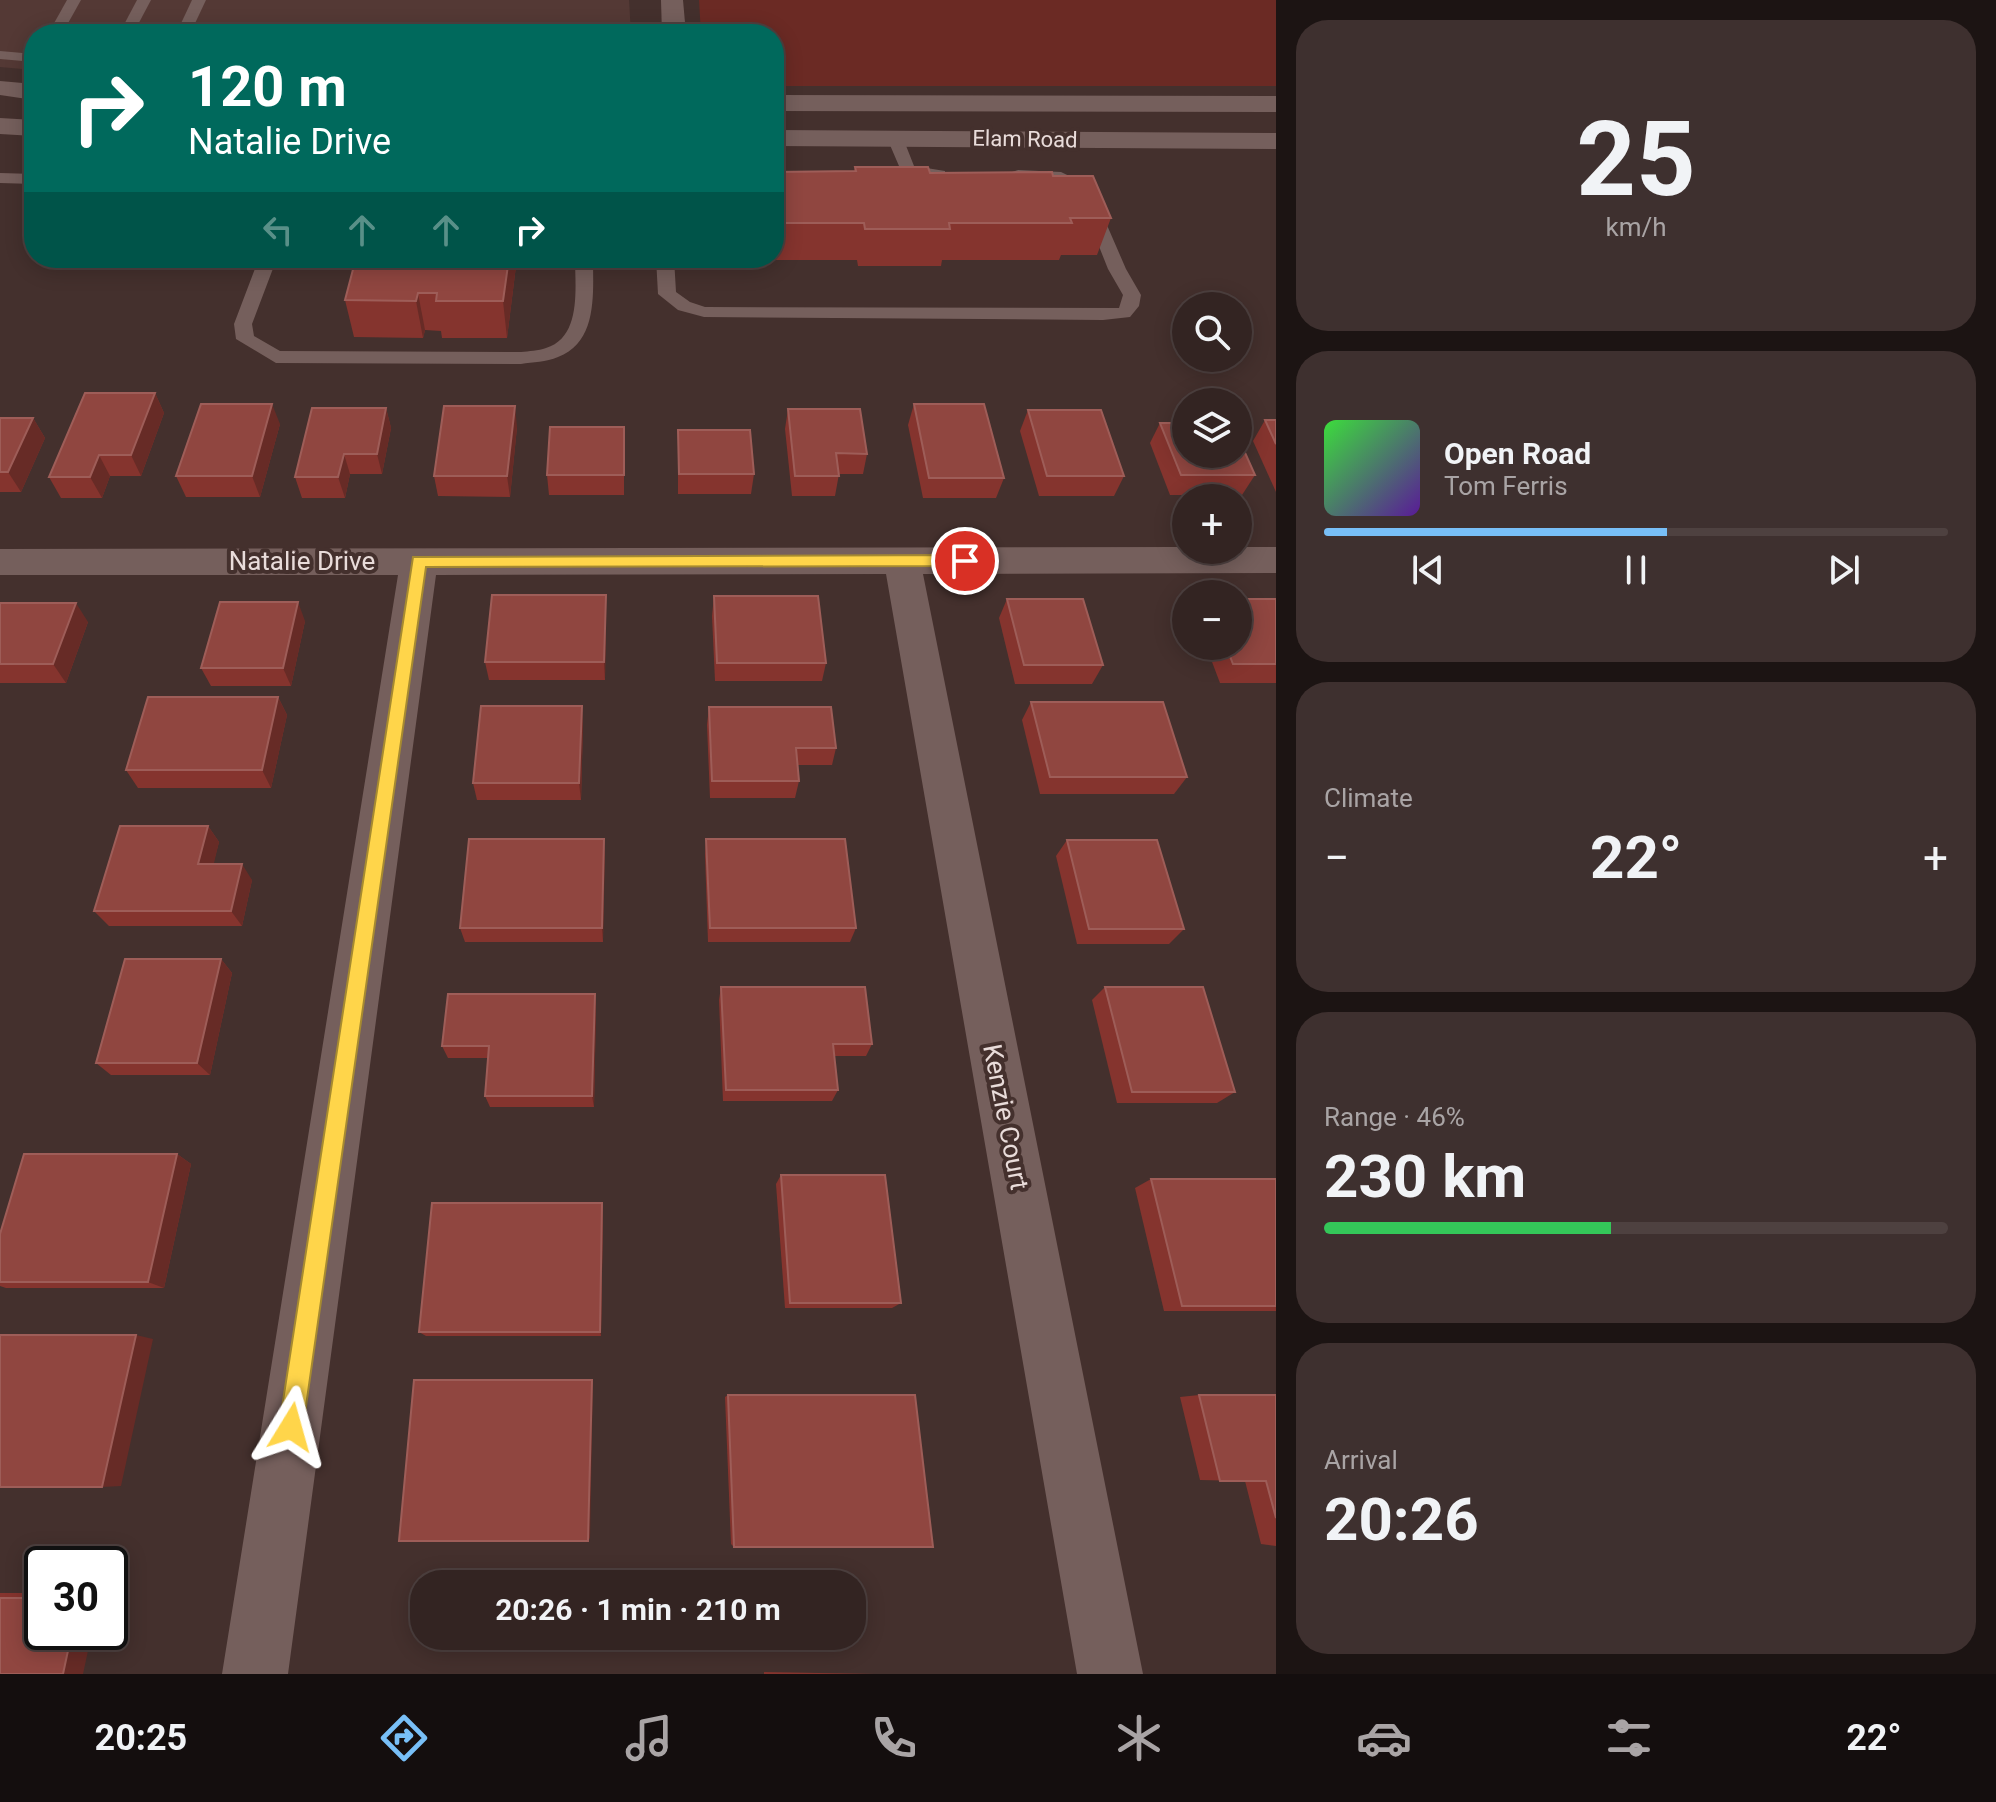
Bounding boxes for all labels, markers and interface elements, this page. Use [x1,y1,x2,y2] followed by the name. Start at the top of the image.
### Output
[188,54,347,120] text: 120 m
[56,56,160,160] icon: right
[1576,99,1696,220] text: 25
[188,121,391,163] text: Natalie Drive
[972,126,1078,152] street label: Elam Road
[256,208,300,252] icon: left
[340,208,384,252] icon: ahead
[424,208,468,252] icon: ahead
[508,208,552,252] icon: right
[1605,212,1667,242] text: km/h
[1172,292,1252,660] map controls
[1172,292,1252,372] button: search
[1172,388,1252,468] button: layers
[1444,436,1591,471] text: Open Road
[1444,471,1568,501] text: Tom Ferris
[1172,484,1252,564] button: +
[931,527,999,595] pin
[943,539,987,583] icon: arrive
[229,546,375,576] street label: Natalie Drive
[1406,548,1450,592] icon: previous
[1614,548,1658,592] icon: pause
[1822,548,1866,592] icon: next
[1172,580,1252,660] button: −
[1324,783,1413,813] text: Climate
[1590,822,1682,893] text: 22°
[1324,832,1349,884] text: −
[1923,832,1948,884] text: +
[977,1042,1035,1192] street label: Kenzie Court
[1324,1102,1465,1132] text: Range · 46%
[1324,1141,1526,1212] text: 230 km
[249,1385,333,1469] position arrow
[1324,1445,1398,1475] text: Arrival
[1324,1484,1479,1555] text: 20:26
[24,1546,128,1650] speed limit sign: 30
[495,1592,781,1627] text: 20:26 · 1 min · 210 m
[376,1710,432,1766] icon: directions
[621,1710,677,1766] icon: music
[866,1710,922,1766] icon: phone
[1111,1710,1167,1766] icon: climate
[1356,1710,1412,1766] icon: car
[1601,1710,1657,1766] icon: filters
[94,1717,187,1759] text: 20:25
[1846,1717,1901,1759] text: 22°

